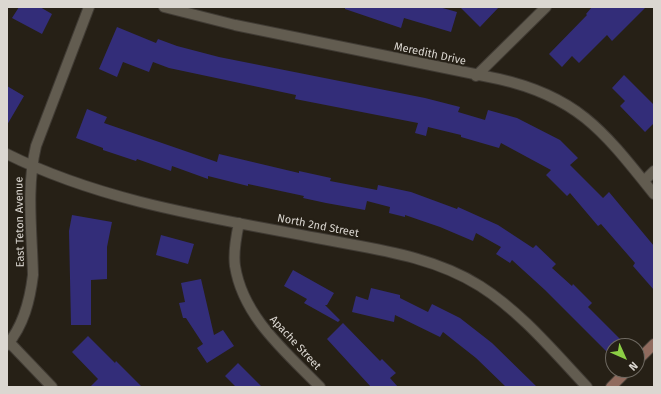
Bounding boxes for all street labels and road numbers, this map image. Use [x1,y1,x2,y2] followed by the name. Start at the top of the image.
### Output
[393,40,467,68] street label: Meredith Drive
[13,176,27,268] street label: East Teton Avenue
[276,212,360,240] street label: North 2nd Street
[267,313,323,373] street label: Apache Street

